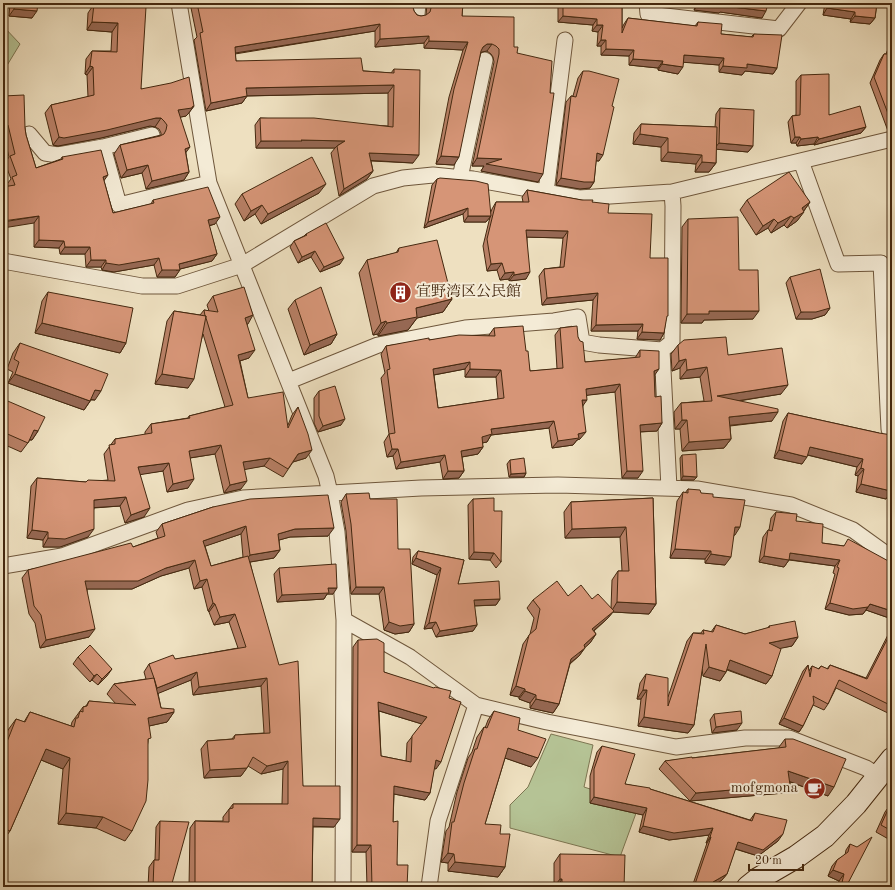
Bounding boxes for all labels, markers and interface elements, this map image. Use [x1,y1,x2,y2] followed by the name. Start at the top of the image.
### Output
[388,279,414,305] building icon: 宜野湾区公民館
[416,283,521,300] place label: 宜野湾区公民館
[801,775,827,801] cafe icon: mofgmona
[731,781,799,796] place label: mofgmona
[749,846,803,872] scale bar
[755,855,782,867] text: 20 m

